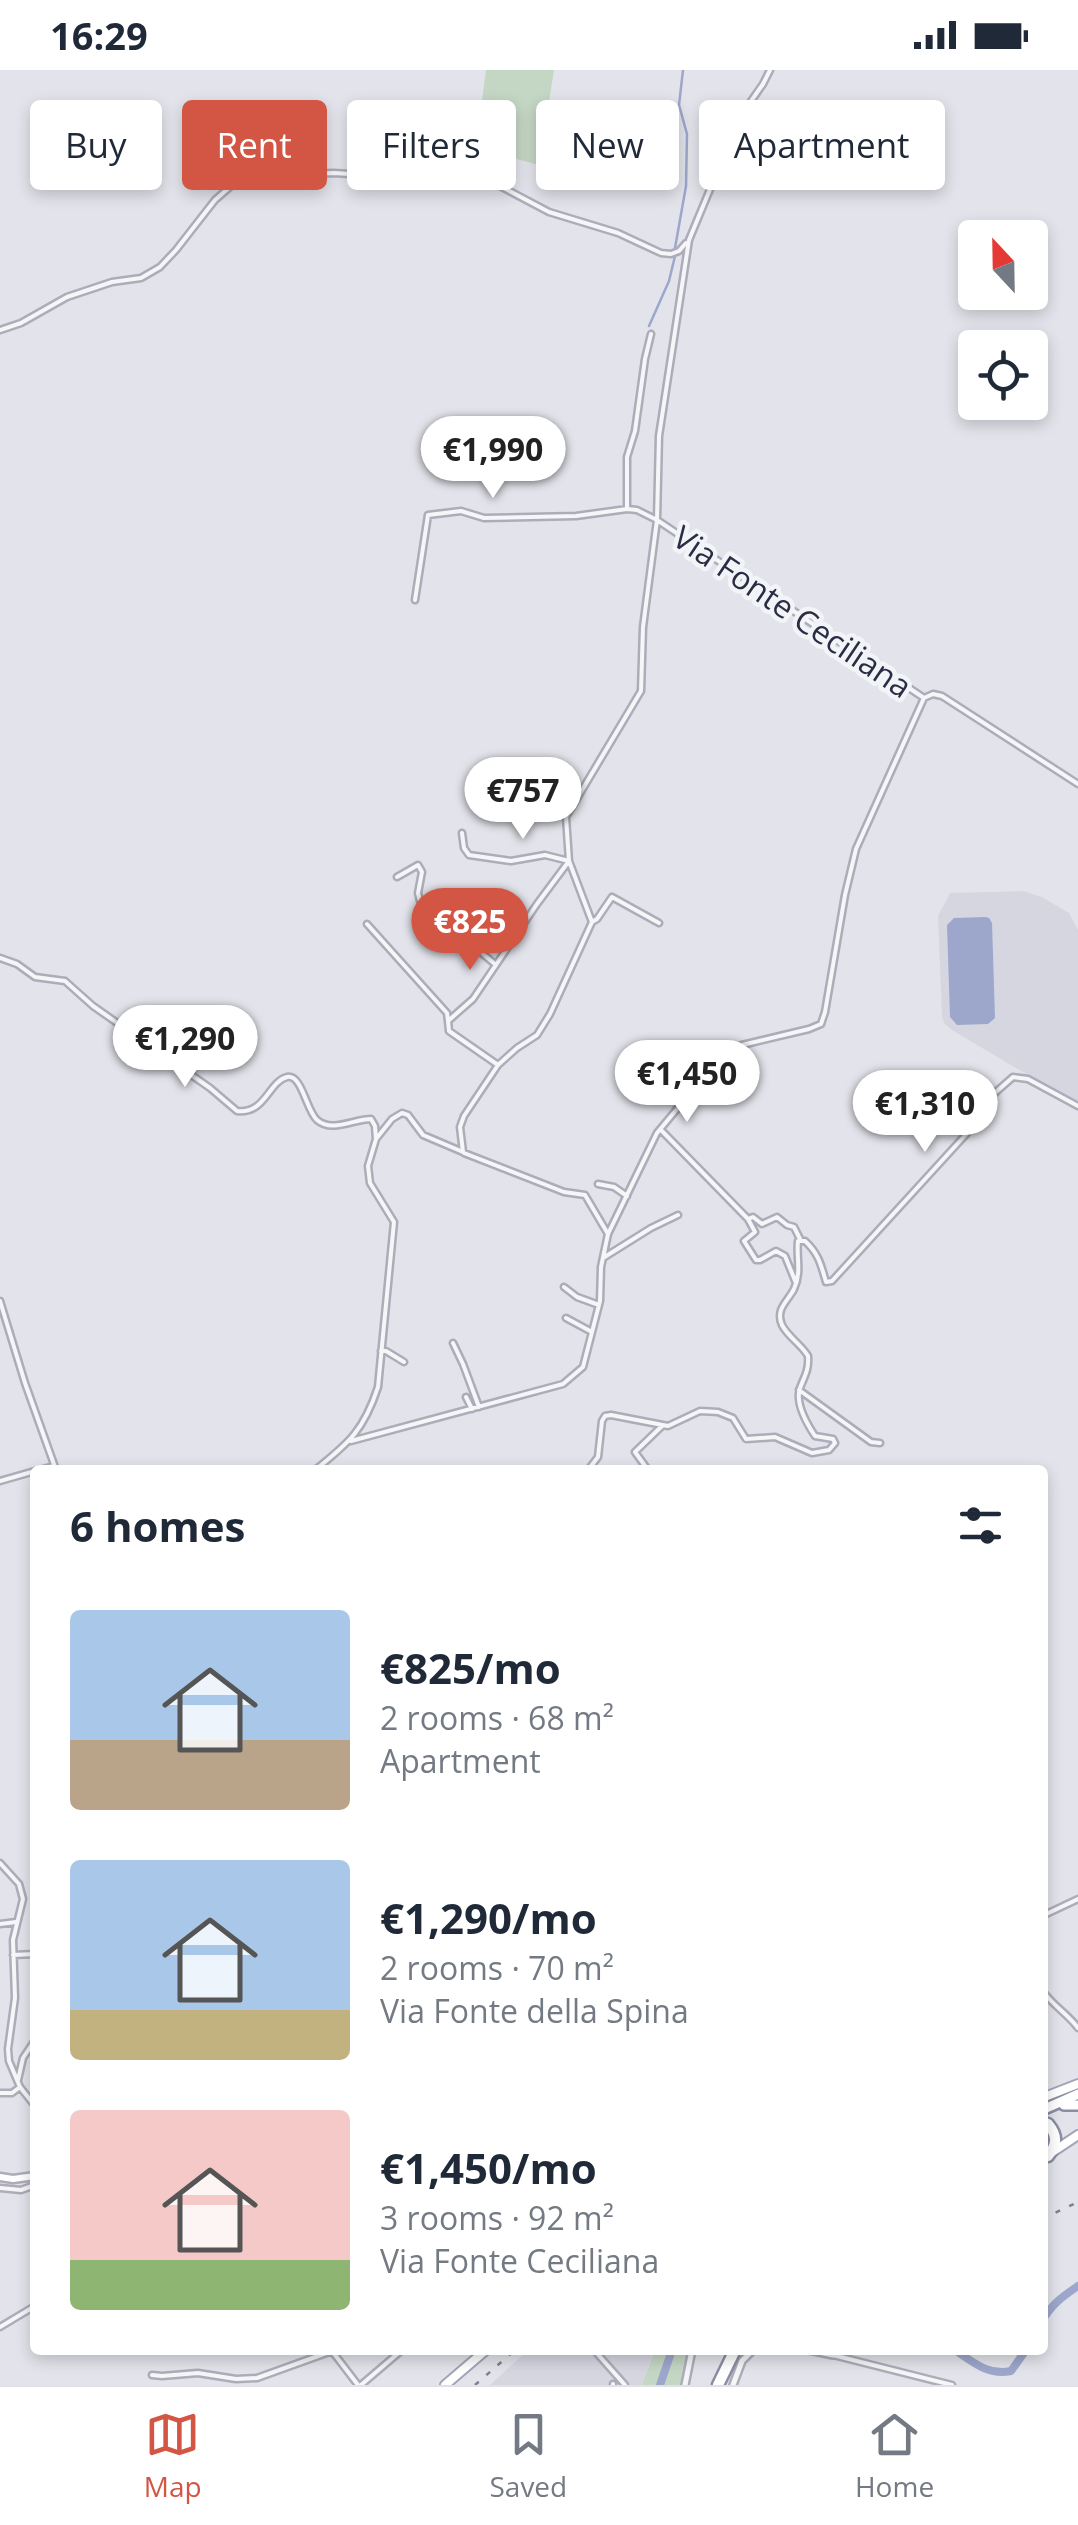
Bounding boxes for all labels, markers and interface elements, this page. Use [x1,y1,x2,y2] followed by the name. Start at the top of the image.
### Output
[50,9,148,61] text: 16:29
[30,100,162,190] chip: Buy
[182,100,327,190] chip: Rent
[347,100,516,190] chip: Filters
[536,100,679,190] chip: New
[699,100,945,190] chip: Apartment
[958,220,1048,310] north arrow
[958,220,1048,420] map controls
[958,330,1048,420] button: locate
[412,416,574,501] pin: €1,990
[443,427,543,470] text: €1,990
[665,515,921,707] street label: Via Fonte Ceciliana
[464,757,582,842] pin: €757
[486,768,560,811] text: €757
[411,888,529,973] pin: €825
[433,899,507,942] text: €825
[104,1005,266,1090] pin: €1,290
[135,1016,235,1059] text: €1,290
[606,1040,768,1125] pin: €1,450
[637,1051,737,1094] text: €1,450
[844,1070,1006,1155] pin: €1,310
[875,1081,975,1124] text: €1,310
[70,1497,245,1554] text: 6 homes
[953,1498,1008,1553] icon: filters
[380,1639,561,1696] text: €825/mo
[150,1650,270,1770] icon: home
[380,1696,614,1739] text: 2 rooms · 68 m²
[380,1739,541,1782] text: Apartment
[380,1889,597,1946] text: €1,290/mo
[150,1900,270,2020] icon: home
[380,1946,614,1989] text: 2 rooms · 70 m²
[380,1989,689,2032] text: Via Fonte della Spina
[380,2139,597,2196] text: €1,450/mo
[150,2150,270,2270] icon: home
[380,2196,614,2239] text: 3 rooms · 92 m²
[380,2239,659,2282] text: Via Fonte Ceciliana
[144,2407,202,2505] tab: Map
[489,2407,567,2505] tab: Saved
[855,2407,934,2505] tab: Home

